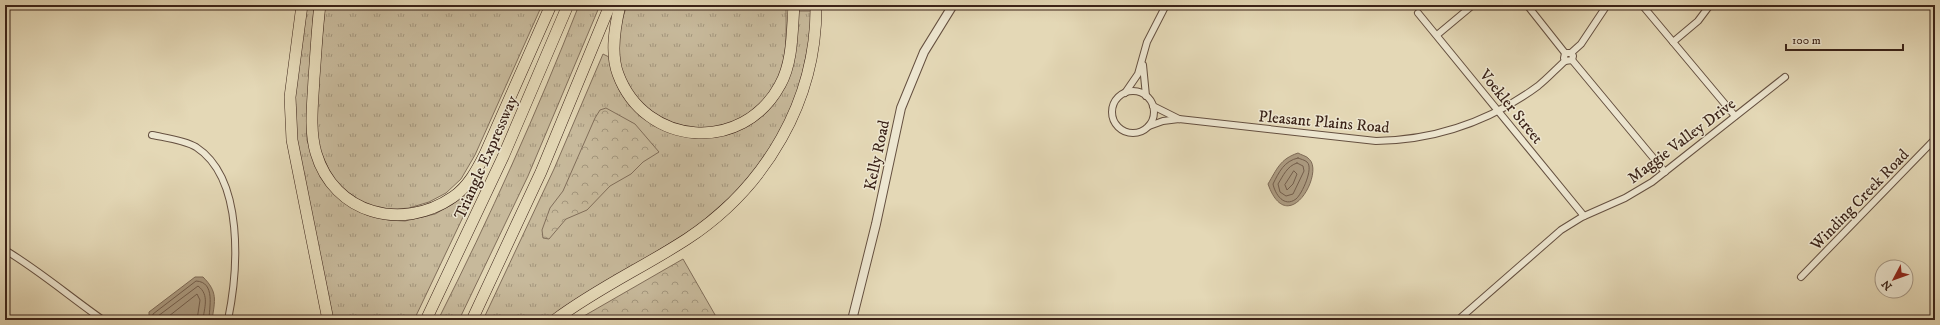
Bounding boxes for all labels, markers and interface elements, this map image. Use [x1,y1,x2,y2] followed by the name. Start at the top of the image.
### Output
[1786,26,1903,52] scale bar
[1792,33,1821,48] text: 100 m
[1474,65,1547,148] street label: Voekler Street
[450,92,522,222] street label: Triangle Expressway
[1624,93,1740,188] street label: Maggie Valley Drive
[1258,106,1390,138] street label: Pleasant Plains Road
[860,118,894,192] street label: Kelly Road
[1806,145,1913,255] street label: Winding Creek Road
[1874,259,1914,299] north arrow
[1879,277,1895,293] text: N

